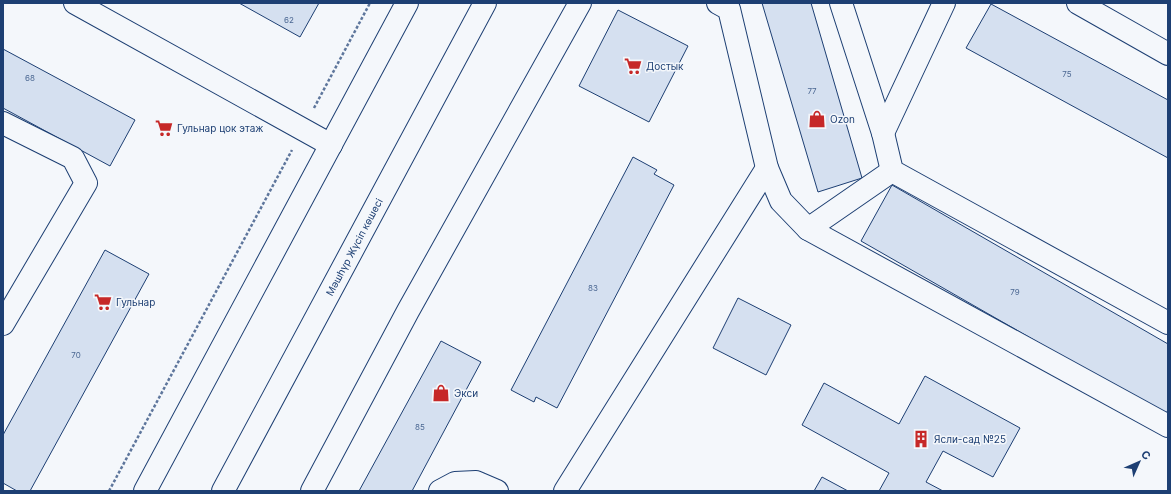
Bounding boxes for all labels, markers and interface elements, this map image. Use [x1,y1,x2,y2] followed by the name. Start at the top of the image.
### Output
[284,15,294,25] house number: 62
[623,56,643,76] supermarket icon: Достык
[646,60,684,72] place label: Достык
[1062,69,1072,79] house number: 75
[25,73,35,83] house number: 68
[807,86,817,96] house number: 77
[807,109,827,129] shop icon: Ozon
[830,113,855,125] place label: Ozon
[154,118,174,138] supermarket icon: Гульнар цок этаж
[177,122,263,134] place label: Гульнар цок этаж
[323,196,385,298] street label: Мәшһүр Жүсіп көшесі
[588,283,598,293] house number: 83
[1010,287,1020,297] house number: 79
[93,292,113,312] supermarket icon: Гульнар
[116,296,155,308] place label: Гульнар
[71,350,81,360] house number: 70
[431,383,451,403] shop icon: Экси
[454,387,478,399] place label: Экси
[415,422,425,432] house number: 85
[911,429,931,449] building icon: Ясли-сад №25
[934,433,1006,445] place label: Ясли-сад №25
[1119,442,1159,482] north arrow
[1138,447,1154,463] text: С

